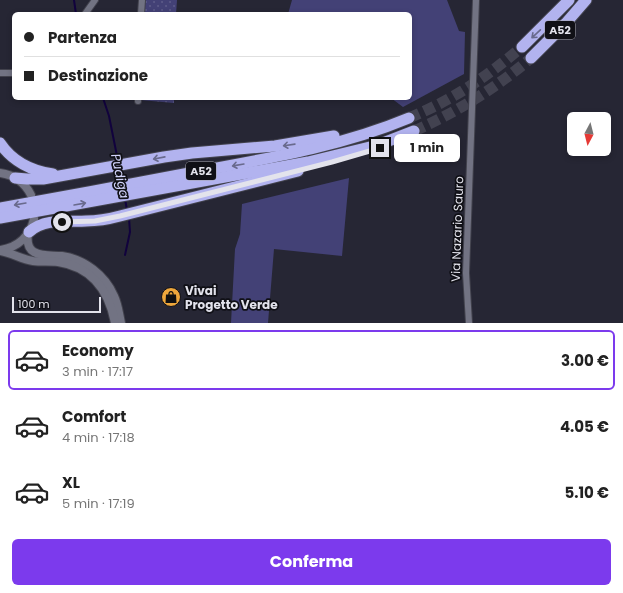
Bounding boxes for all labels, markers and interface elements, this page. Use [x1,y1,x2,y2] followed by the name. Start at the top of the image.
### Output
[545,21,575,39] road number: A52
[48,27,117,48] text: Partenza
[531,29,541,38] one-way arrow
[48,65,148,86] text: Destinazione
[567,112,611,156] north arrow
[567,112,611,156] map controls
[394,134,460,162] callout: 1 min
[410,138,444,157] text: 1 min
[371,139,389,157] route end
[283,141,296,149] one-way arrow
[106,152,134,200] water label: Pudiga
[153,154,166,162] one-way arrow
[232,161,245,169] one-way arrow
[186,162,216,180] road number: A52
[447,176,467,282] street label: Via Nazario Sauro
[73,200,86,208] one-way arrow
[13,201,26,209] one-way arrow
[53,213,71,231] route start
[185,282,278,313] place label: Vivai Progetto Verde
[160,286,182,308] shop icon: Vivai Progetto Verde
[12,295,101,314] scale bar
[18,296,50,312] text: 100 m
[62,340,134,361] text: Economy
[14,342,50,378] icon: car
[561,350,609,371] text: 3.00 €
[62,362,133,381] text: 3 min · 17:17
[62,406,126,427] text: Comfort
[14,408,50,444] icon: car
[560,416,609,437] text: 4.05 €
[62,428,135,447] text: 4 min · 17:18
[62,472,80,493] text: XL
[14,474,50,510] icon: car
[564,482,609,503] text: 5.10 €
[62,494,135,513] text: 5 min · 17:19
[12,539,611,585] button: Conferma

